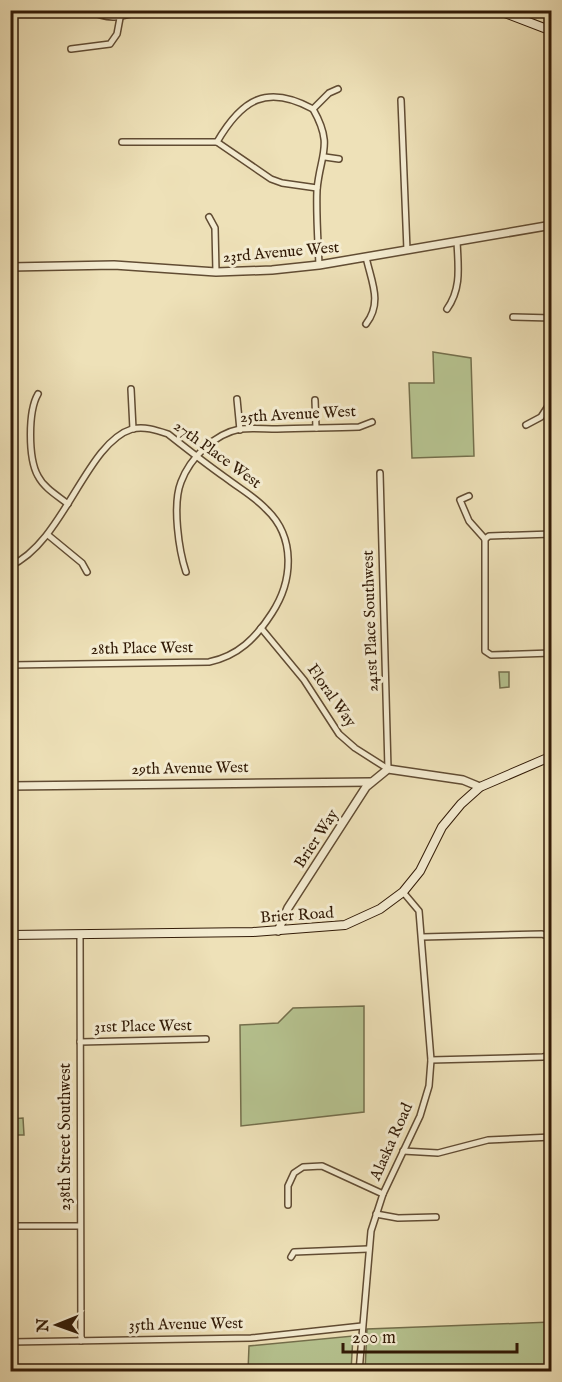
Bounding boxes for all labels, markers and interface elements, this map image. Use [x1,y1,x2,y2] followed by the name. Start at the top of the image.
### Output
[222,238,340,268] street label: 23rd Avenue West
[240,402,357,428] street label: 25th Avenue West
[169,416,265,494] street label: 27th Place West
[359,549,383,692] street label: 241st Place Southwest
[91,638,194,660] street label: 28th Place West
[302,661,360,732] street label: Floral Way
[131,758,249,780] street label: 29th Avenue West
[291,806,344,872] street label: Brier Way
[260,903,335,929] street label: Brier Road
[94,1016,193,1038] street label: 31st Place West
[56,1062,76,1211] street label: 238th Street Southwest
[366,1100,418,1185] street label: Alaska Road
[27,1295,87,1355] north arrow
[129,1314,244,1336] street label: 35th Avenue West
[343,1316,517,1354] scale bar
[34,1318,54,1333] text: N
[352,1327,396,1350] text: 200 m

